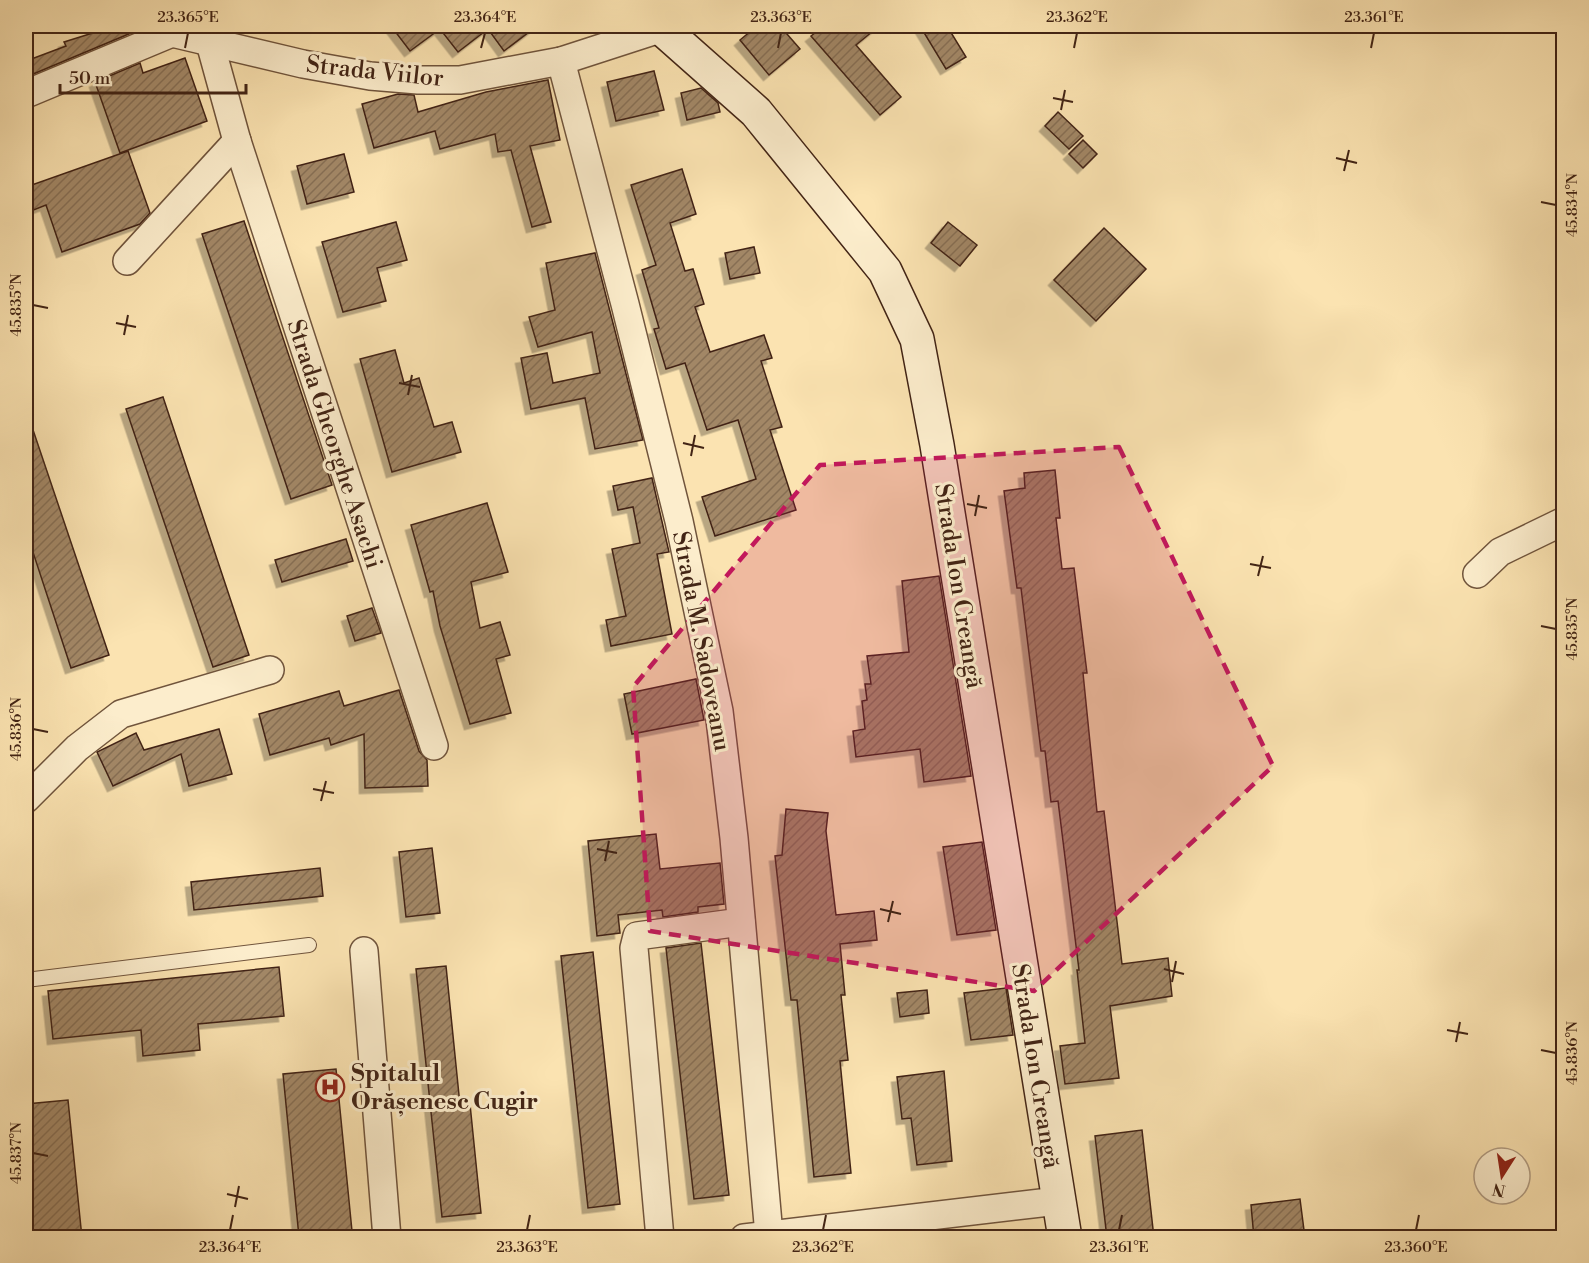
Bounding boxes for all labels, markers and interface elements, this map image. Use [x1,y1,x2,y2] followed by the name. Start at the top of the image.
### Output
[157,8,219,27] text: 23.365°E
[454,8,516,27] text: 23.364°E
[750,8,812,27] text: 23.363°E
[1046,8,1108,27] text: 23.362°E
[1344,8,1404,27] text: 23.361°E
[305,50,445,94] street label: Strada Viilor
[60,57,246,95] scale bar
[69,67,111,90] text: 50 m
[1563,173,1582,237] text: 45.834°N
[7,274,26,336] text: 45.835°N
[280,316,389,573] street label: Strada Gheorghe Asachi
[927,482,989,692] street label: Strada Ion Creangă
[665,529,737,754] street label: Strada M. Sadoveanu
[1563,598,1582,660] text: 45.835°N
[7,697,26,761] text: 45.836°N
[1004,962,1066,1172] street label: Strada Ion Creangă
[1563,1021,1582,1085] text: 45.836°N
[351,1059,538,1117] place label: Spitalul Orășenesc Cugir
[314,1071,346,1103] hospital icon: Spitalul Orășenesc Cugir
[7,1122,26,1184] text: 45.837°N
[1472,1146,1532,1206] north arrow
[1490,1179,1507,1201] text: N
[199,1238,261,1257] text: 23.364°E
[496,1238,558,1257] text: 23.363°E
[792,1238,854,1257] text: 23.362°E
[1089,1238,1149,1257] text: 23.361°E
[1384,1238,1448,1257] text: 23.360°E

